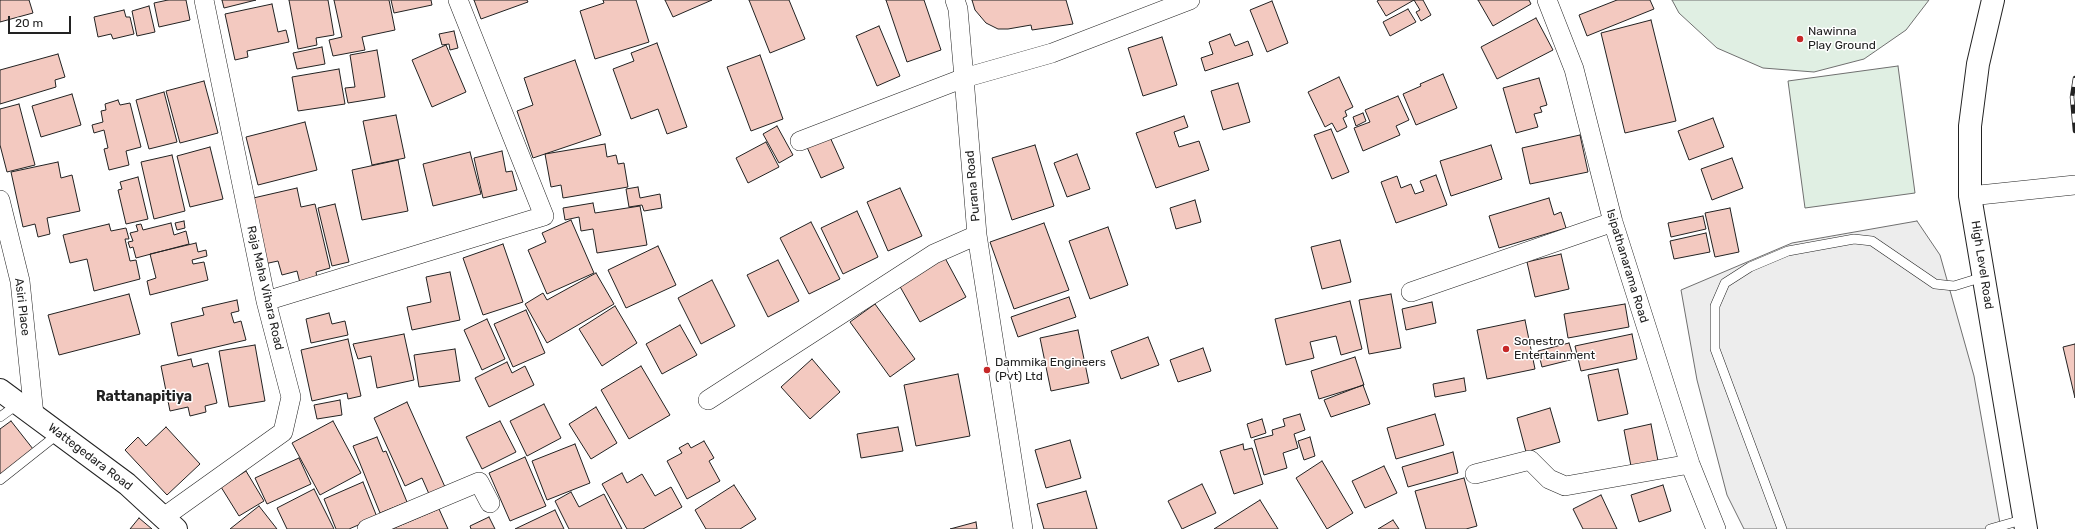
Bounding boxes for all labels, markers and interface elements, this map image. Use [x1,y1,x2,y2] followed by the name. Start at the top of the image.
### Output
[10,8,73,34] scale bar
[15,16,43,30] text: 20 m
[1808,25,1876,53] place label: Nawinna Play Ground
[1795,34,1805,44] marker: Nawinna Play Ground
[963,150,983,222] street label: Purana Road
[1603,207,1651,325] street label: Isipathanarama Road
[1968,220,1996,310] street label: High Level Road
[244,224,286,352] street label: Raja Maha Vihara Road
[11,277,33,337] street label: Asiri Place
[1514,335,1595,363] place label: Sonestro Entertainment
[1501,344,1511,354] marker: Sonestro Entertainment
[995,356,1106,384] place label: Dammika Engineers (Pvt) Ltd
[982,365,992,375] marker: Dammika Engineers (Pvt) Ltd
[96,389,192,405] district label: Rattanapitiya
[45,421,135,493] street label: Wattegedara Road

